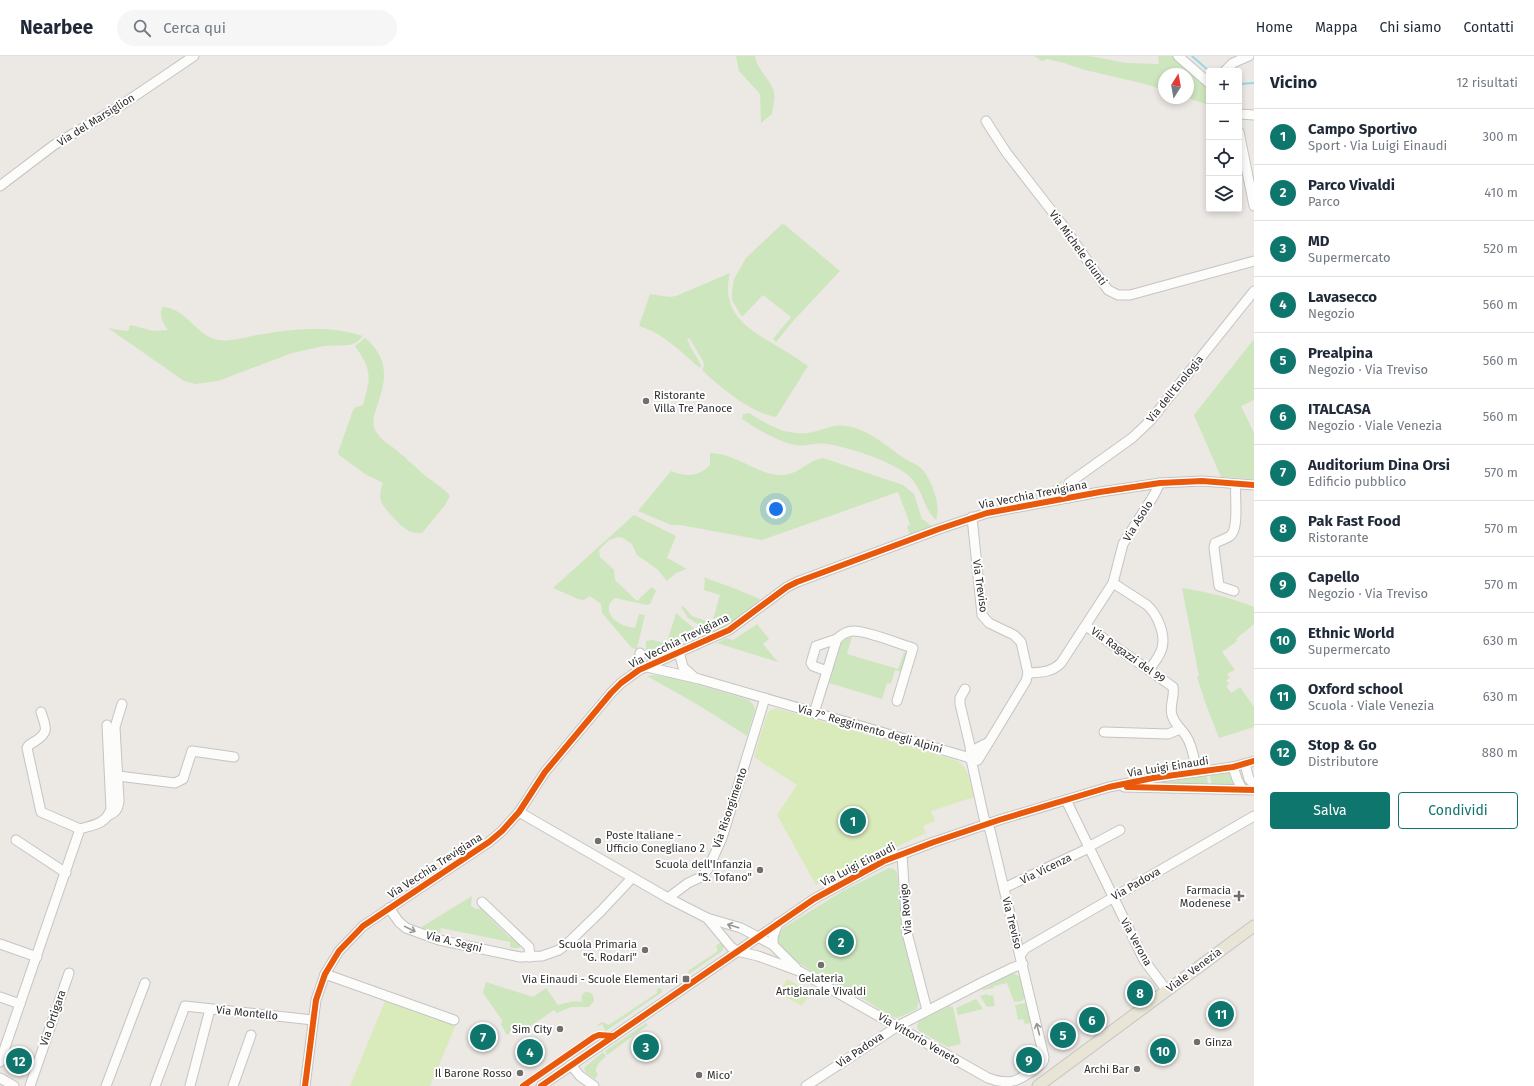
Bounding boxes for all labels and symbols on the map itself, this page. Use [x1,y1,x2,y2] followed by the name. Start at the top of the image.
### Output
[1158,68,1194,104] north arrow
[55,91,137,149] street label: Via del Marsiglion
[1046,208,1110,288] street label: Via Michele Giunti
[1144,353,1206,425] street label: Via dell'Enologia
[654,389,732,415] place label: Ristorante Villa Tre Panoce
[641,396,651,406] marker: Ristorante Villa Tre Panoce
[978,478,1088,512] street label: Via Vecchia Trevigiana
[1120,498,1156,544] street label: Via Asolo
[766,499,786,519] your location
[970,559,990,613] street label: Via Treviso
[627,611,731,671] street label: Via Vecchia Trevigiana
[1088,624,1168,686] street label: Via Ragazzi del 99
[796,702,944,756] street label: Via 7° Reggimento degli Alpini
[1126,754,1210,780] street label: Via Luigi Einaudi
[710,766,750,850] street label: Via Risorgimento
[840,806,866,836] pin: 1
[606,829,705,855] place label: Poste Italiane - Ufficio Conegliano 2
[385,831,485,901] street label: Via Vecchia Trevigiana
[593,836,603,846] marker: Poste Italiane - Ufficio Conegliano 2
[818,841,898,889] street label: Via Luigi Einaudi
[1018,851,1074,887] street label: Via Vicenza
[655,858,752,884] place label: Scuola dell'Infanzia "S. Tofano"
[755,865,765,875] marker: Scuola dell'Infanzia "S. Tofano"
[1109,865,1163,903] street label: Via Padova
[897,883,915,935] street label: Via Rovigo
[1180,884,1231,910] place label: Farmacia Modenese
[1234,891,1244,901] marker: Farmacia Modenese
[999,896,1025,950] street label: Via Treviso
[1118,916,1154,968] street label: Via Verona
[726,922,739,929] one-way arrow
[404,926,416,933] one-way arrow
[828,927,854,957] pin: 2
[425,929,483,955] street label: Via A. Segni
[559,938,637,964] place label: Scuola Primaria "G. Rodari"
[640,945,650,955] marker: Scuola Primaria "G. Rodari"
[1164,945,1224,995] street label: Viale Venezia
[816,960,826,970] marker: Gelateria Artigianale Vivaldi
[776,972,866,998] place label: Gelateria Artigianale Vivaldi
[522,973,678,986] place label: Via Einaudi - Scuole Elementari
[681,974,691,984] marker: Via Einaudi - Scuole Elementari
[1127,978,1153,1008] pin: 8
[37,988,69,1048] street label: Via Ortigara
[1208,999,1234,1029] pin: 11
[215,1003,279,1023] street label: Via Montello
[1079,1005,1105,1035] pin: 6
[876,1010,962,1068] street label: Via Vittorio Veneto
[1050,1020,1076,1050] pin: 5
[470,1022,496,1052] pin: 7
[512,1023,553,1036] place label: Sim City
[1034,1023,1042,1036] one-way arrow
[555,1024,565,1034] marker: Sim City
[834,1029,886,1071] street label: Via Padova
[633,1032,659,1062] pin: 3
[1150,1036,1176,1066] pin: 10
[1205,1036,1232,1049] place label: Ginza
[517,1037,543,1067] pin: 4
[1192,1037,1202,1047] marker: Ginza
[1016,1045,1042,1075] pin: 9
[6,1046,32,1076] pin: 12
[1084,1063,1130,1076] place label: Archi Bar
[1132,1064,1142,1074] marker: Archi Bar
[435,1067,512,1080] place label: Il Barone Rosso
[515,1068,525,1078] marker: Il Barone Rosso
[707,1069,732,1082] place label: Mico'
[694,1070,704,1080] marker: Mico'

